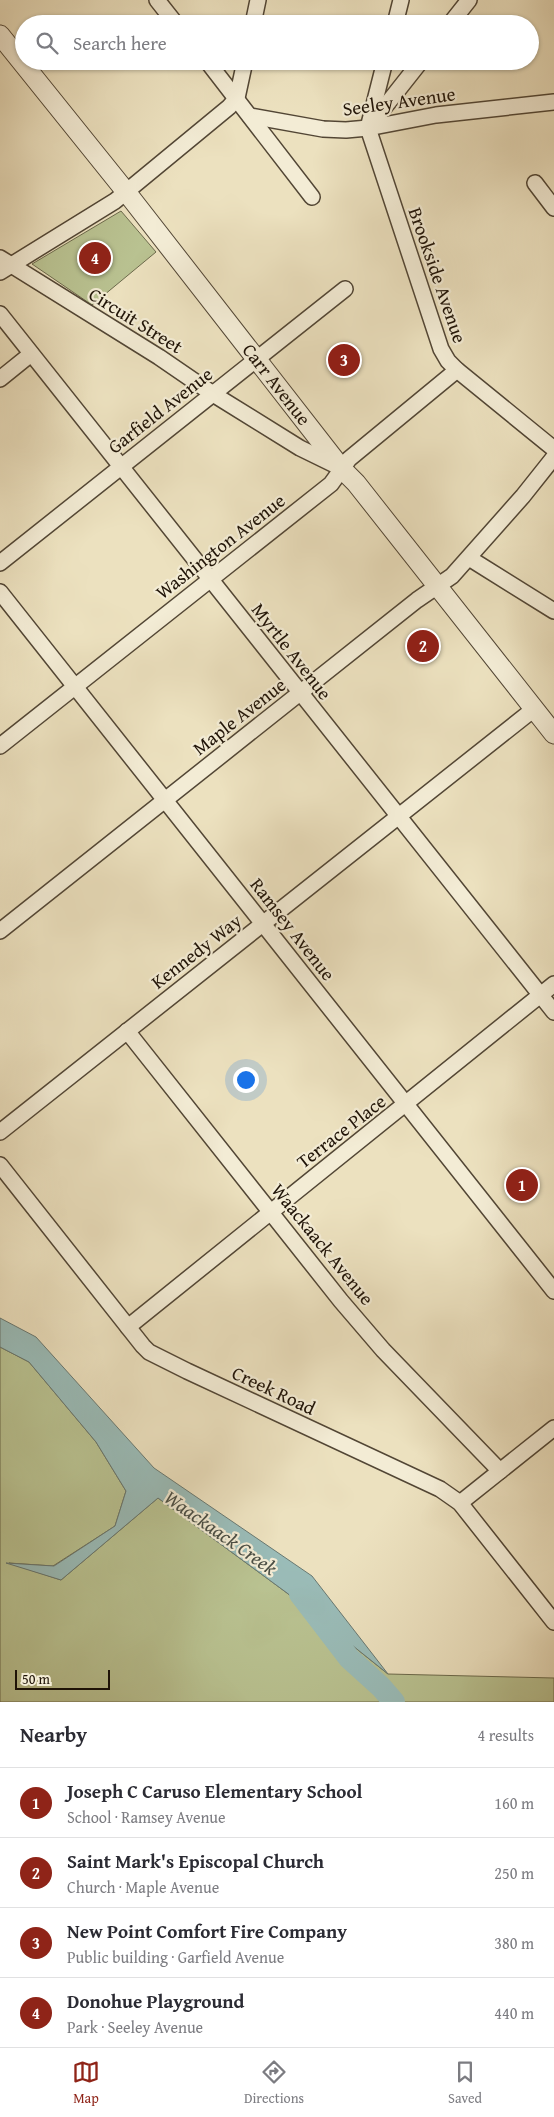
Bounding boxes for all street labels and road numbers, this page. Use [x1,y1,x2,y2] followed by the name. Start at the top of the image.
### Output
[341,79,457,123] street label: Seeley Avenue
[402,203,474,347] street label: Brookside Avenue
[84,280,189,360] street label: Circuit Street
[236,337,318,431] street label: Carr Avenue
[102,360,218,460] street label: Garfield Avenue
[149,486,291,606] street label: Washington Avenue
[245,597,339,706] street label: Myrtle Avenue
[186,671,292,761] street label: Maple Avenue
[244,872,342,987] street label: Ramsey Avenue
[145,906,248,995] street label: Kennedy Way
[290,1087,392,1175] street label: Terrace Place
[265,1177,381,1311] street label: Waackaack Avenue
[228,1358,321,1422] street label: Creek Road

